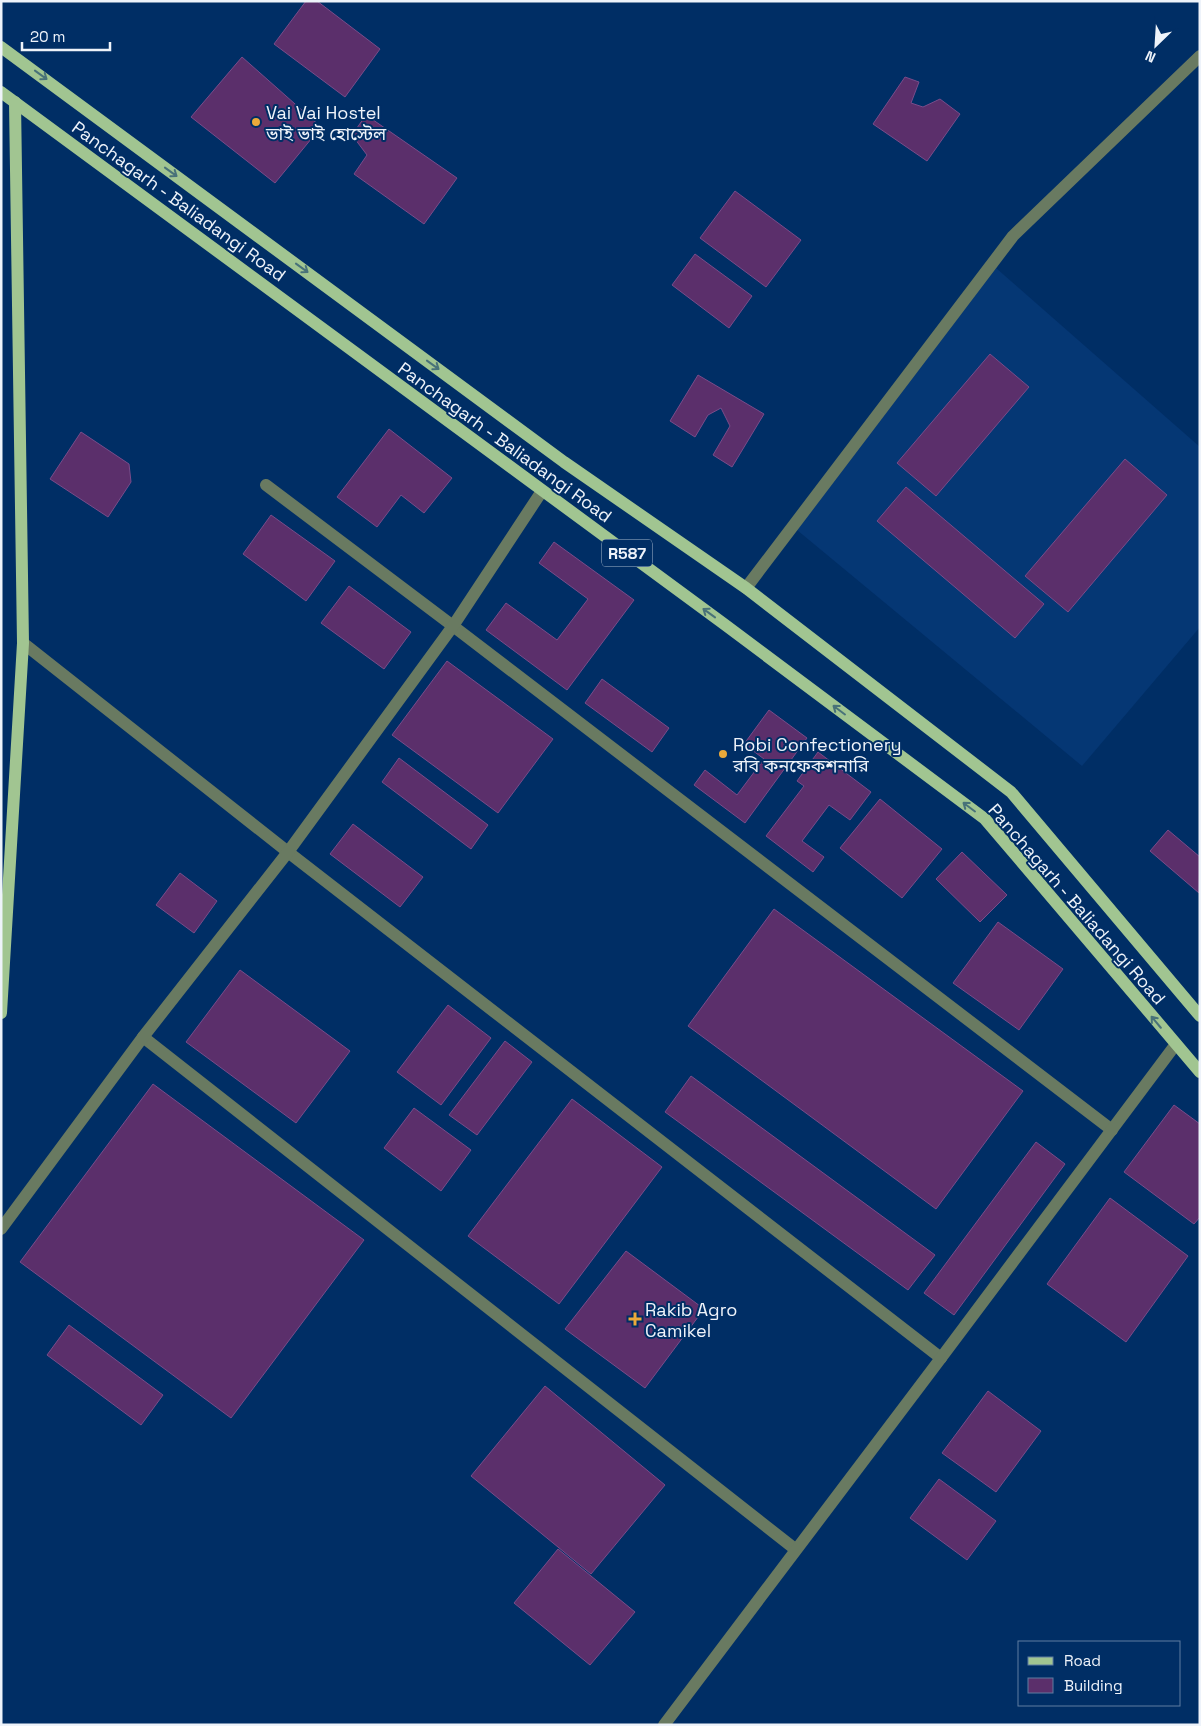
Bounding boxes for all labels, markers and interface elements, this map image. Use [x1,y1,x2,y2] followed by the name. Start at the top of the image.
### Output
[22,20,110,52] scale bar
[1131,20,1181,70] north arrow
[30,27,65,46] text: 20 m
[1142,47,1159,67] text: N
[34,70,47,81] one-way arrow
[265,101,387,145] place label: Vai Vai Hostel ভাই ভাই হোস্টেল
[67,116,291,286] street label: Panchagarh - Baliadangi Road
[250,116,262,128] marker: Vai Vai Hostel ভাই ভাই হোস্টেল
[164,167,178,177] one-way arrow
[295,263,308,274] one-way arrow
[393,357,617,527] street label: Panchagarh - Baliadangi Road
[426,360,440,370] one-way arrow
[602,540,652,566] road number: R587
[702,608,716,618] one-way arrow
[832,705,846,715] one-way arrow
[732,733,901,777] place label: Robi Confectionery রবি কনফেকশনারি
[717,748,729,760] marker: Robi Confectionery রবি কনফেকশনারি
[983,799,1171,1009] street label: Panchagarh - Baliadangi Road
[962,802,976,812] one-way arrow
[1151,1015,1162,1028] one-way arrow
[645,1298,737,1342] place label: Rakib Agro Camikel
[629,1313,641,1325] marker: Rakib Agro Camikel
[1018,1641,1181,1706] legend
[1064,1651,1101,1670] text: Road
[1064,1676,1123,1695] text: Building

